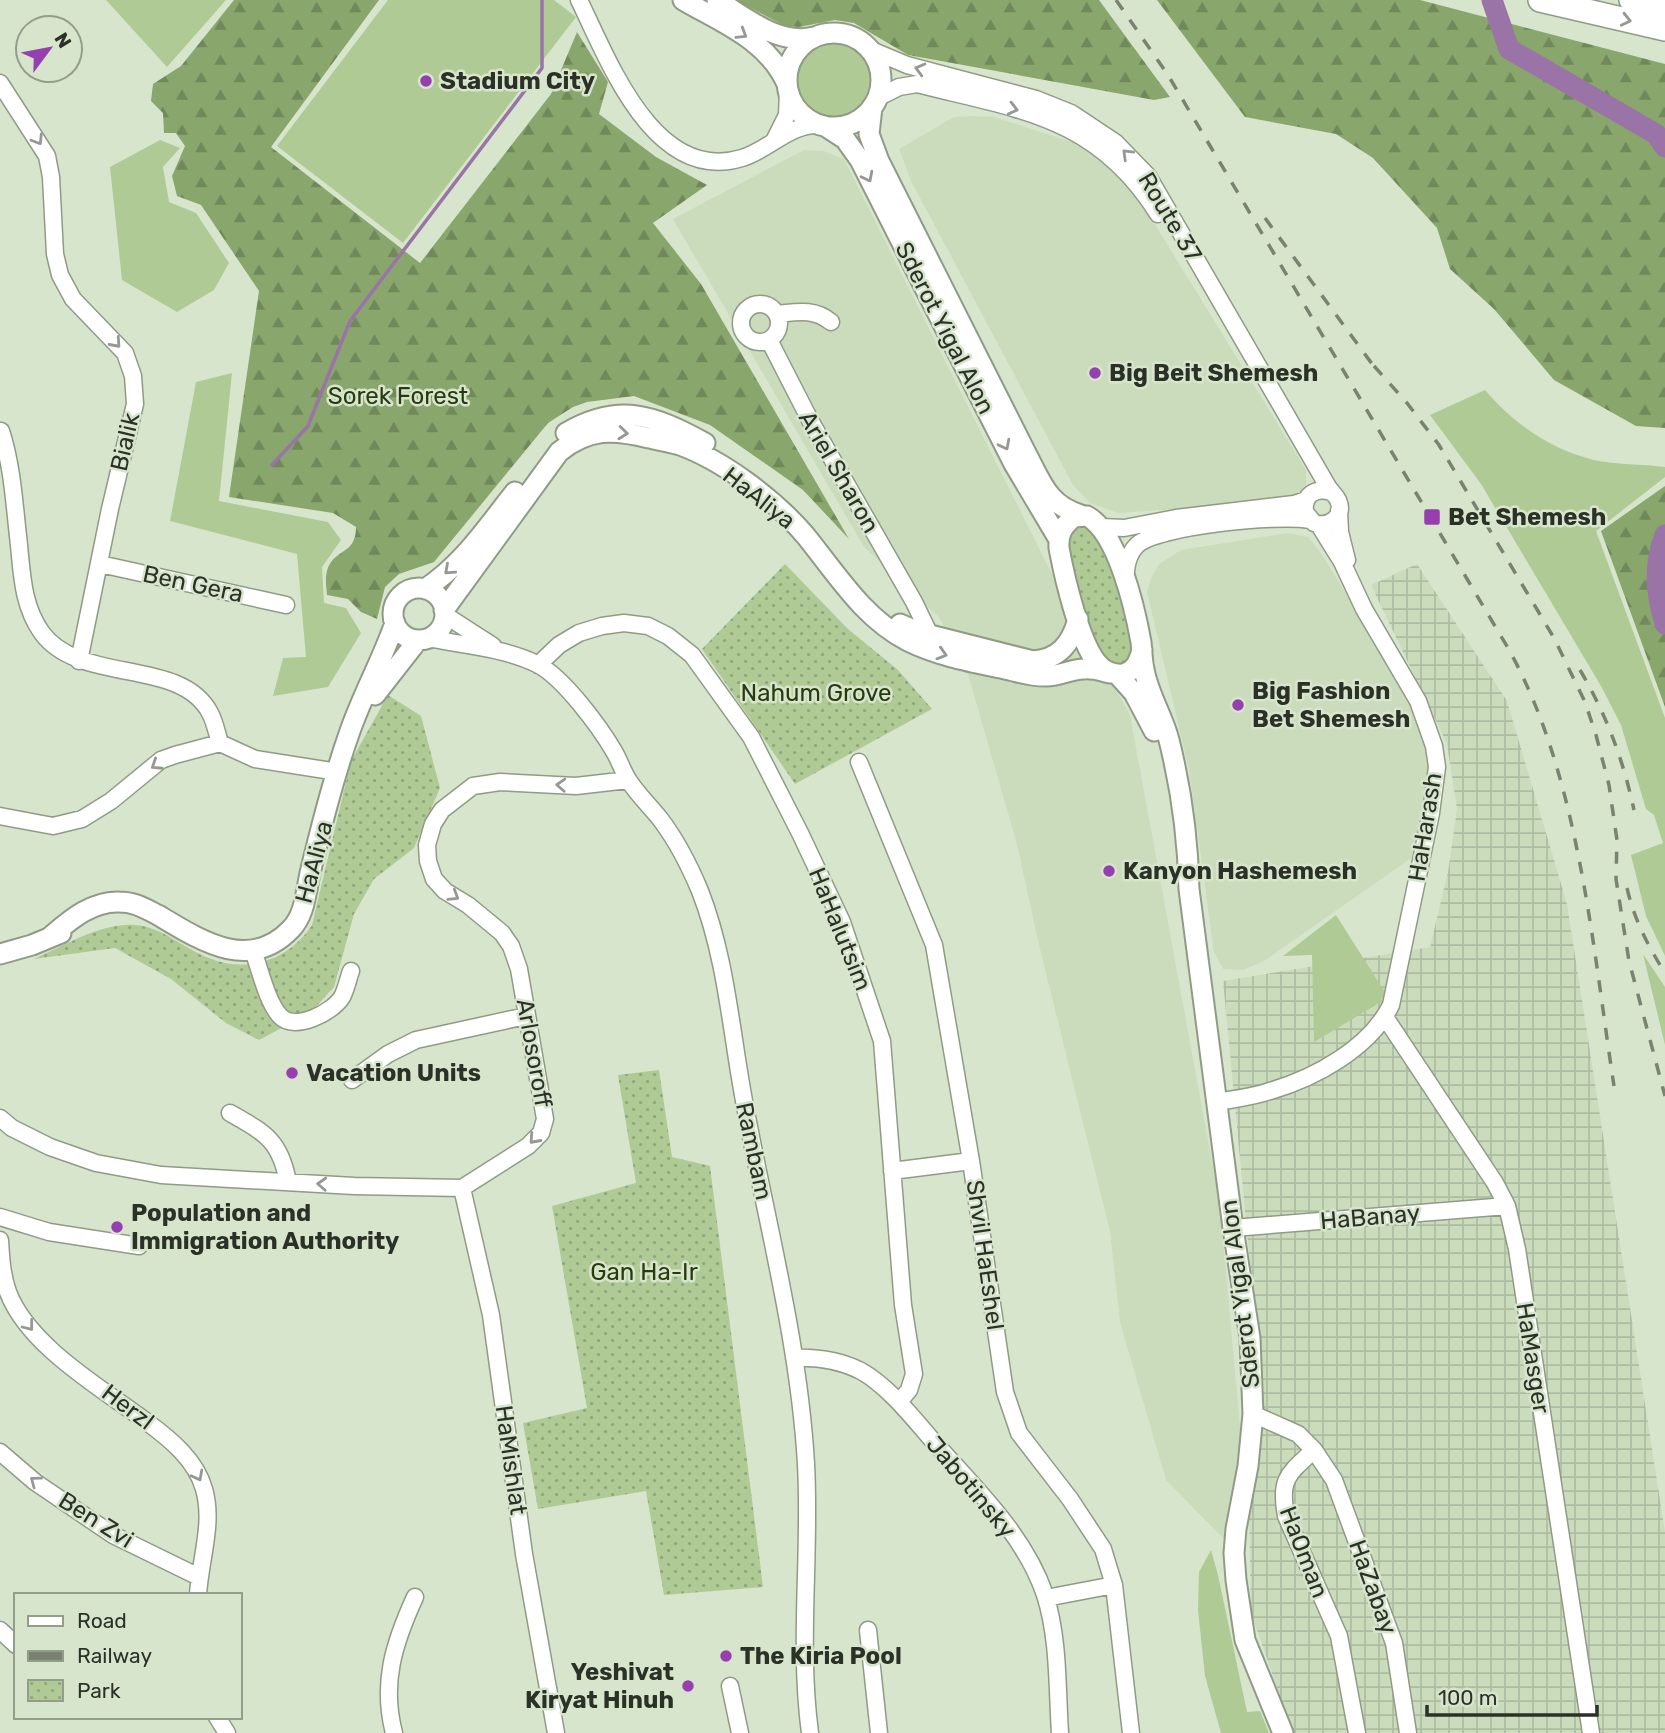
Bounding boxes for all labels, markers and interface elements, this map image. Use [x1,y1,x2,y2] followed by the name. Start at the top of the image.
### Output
[1620,12,1632,26] one-way arrow
[14,14,84,84] north arrow
[735,26,748,39] one-way arrow
[50,28,76,52] text: N
[914,63,926,77] one-way arrow
[440,67,595,95] place label: Stadium City
[418,73,434,89] marker: Stadium City
[1007,101,1019,115] one-way arrow
[29,132,42,145] one-way arrow
[1122,149,1135,162] one-way arrow
[1132,167,1208,267] street label: Route 37
[860,170,873,182] one-way arrow
[890,237,1000,419] street label: Sderot Yigal Alon
[108,335,120,348] one-way arrow
[1109,359,1318,387] place label: Big Beit Shemesh
[1087,365,1103,381] marker: Big Beit Shemesh
[328,382,468,410] park label: Sorek Forest
[793,406,885,538] street label: Ariel Sharon
[105,409,145,474] street label: Bialik
[618,425,629,440] one-way arrow
[996,438,1010,450] one-way arrow
[717,461,801,535] street label: HaAliya
[1448,503,1606,531] place label: Bet Shemesh
[1422,507,1442,527] marker: Bet Shemesh
[140,560,246,608] street label: Ben Gera
[444,562,457,575] one-way arrow
[935,646,947,660] one-way arrow
[1252,677,1410,733] place label: Big Fashion Bet Shemesh
[740,679,892,707] park label: Nahum Grove
[1230,697,1246,713] marker: Big Fashion Bet Shemesh
[151,756,164,769] one-way arrow
[1403,771,1447,883] street label: HaHarash
[555,778,566,793] one-way arrow
[290,818,338,906] street label: HaAliya
[1123,857,1357,885] place label: Kanyon Hashemesh
[1101,863,1117,879] marker: Kanyon Hashemesh
[803,864,877,994] street label: HaHalutsim
[447,888,460,901] one-way arrow
[511,996,557,1110] street label: Arlosoroff
[306,1059,481,1087] place label: Vacation Units
[284,1065,300,1081] marker: Vacation Units
[730,1100,778,1202] street label: Rambam
[529,1131,542,1144] one-way arrow
[316,1176,327,1191] one-way arrow
[961,1178,1009,1332] street label: Shvil HaEshel
[1215,1198,1265,1390] street label: Sderot Yigal Alon
[131,1199,399,1255] place label: Population and Immigration Authority
[1319,1199,1421,1235] street label: HaBanay
[109,1219,125,1235] marker: Population and Immigration Authority
[590,1258,698,1286] park label: Gan Ha-Ir
[1510,1301,1556,1415] street label: HaMasger
[21,1318,34,1331] one-way arrow
[97,1378,159,1436] street label: Herzl
[489,1403,533,1517] street label: HaMishlat
[920,1431,1022,1543] street label: Jabotinsky
[190,1469,203,1481] one-way arrow
[30,1476,42,1489] one-way arrow
[53,1486,139,1554] street label: Ben Zvi
[1274,1502,1334,1602] street label: HaOman
[1343,1536,1403,1638] street label: HaZabay
[14,1593,242,1719] legend
[77,1608,127,1633] text: Road
[740,1642,902,1670] place label: The Kiria Pool
[77,1643,152,1668] text: Railway
[718,1648,734,1664] marker: The Kiria Pool
[525,1658,674,1714] place label: Yeshivat Kiryat Hinuh
[1427,1674,1597,1718] scale bar
[77,1678,121,1703] text: Park
[680,1678,696,1694] marker: Yeshivat Kiryat Hinuh
[1438,1685,1497,1710] text: 100 m

